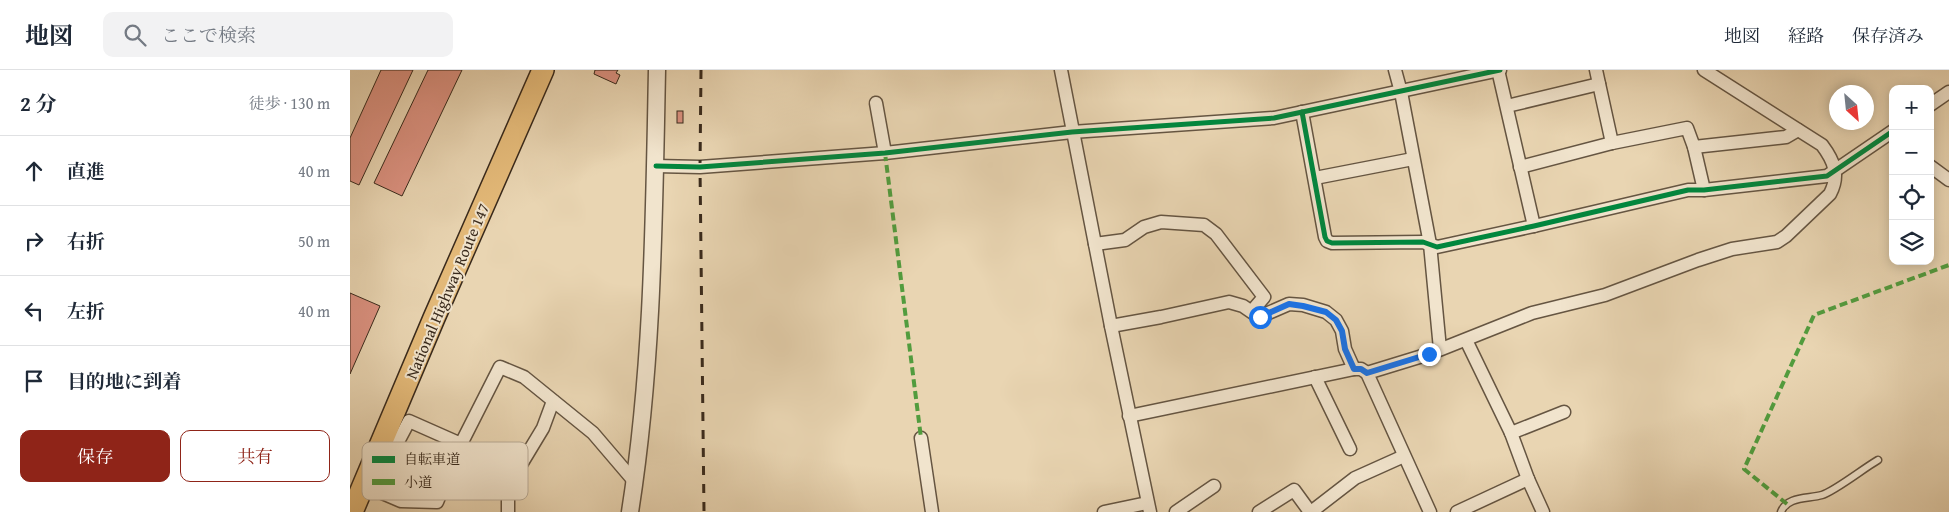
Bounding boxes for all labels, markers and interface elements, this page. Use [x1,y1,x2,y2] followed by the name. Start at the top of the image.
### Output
[103,12,453,57] search box
[25,18,73,53] text: 地図
[121,21,149,49] icon: search
[161,21,256,49] text: ここで検索
[1724,22,1760,49] text: 地図
[1788,22,1824,49] text: 経路
[1852,22,1924,49] text: 保存済み
[1829,85,1874,130] north arrow
[1889,85,1934,265] map controls
[1889,85,1934,130] button: +
[20,88,57,119] text: 2 分
[249,91,330,115] text: 徒歩 · 130 m
[1889,130,1934,175] button: −
[20,157,48,185] icon: ahead
[67,157,105,185] text: 直進
[298,159,330,183] text: 40 m
[1889,175,1934,220] button: locate
[399,199,495,383] street label: National Highway Route 147
[1889,220,1934,265] button: layers
[20,227,48,255] icon: right
[67,227,105,255] text: 右折
[298,229,330,253] text: 50 m
[20,297,48,325] icon: left
[67,297,105,325] text: 左折
[298,299,330,323] text: 40 m
[1249,306,1272,329] route start
[1418,343,1441,366] route end
[20,367,48,395] icon: arrive
[67,367,181,395] text: 目的地に到着
[20,430,170,482] button: 保存
[180,430,330,482] button: 共有
[362,442,528,500] legend
[404,449,460,469] text: 自転車道
[404,472,432,492] text: 小道

